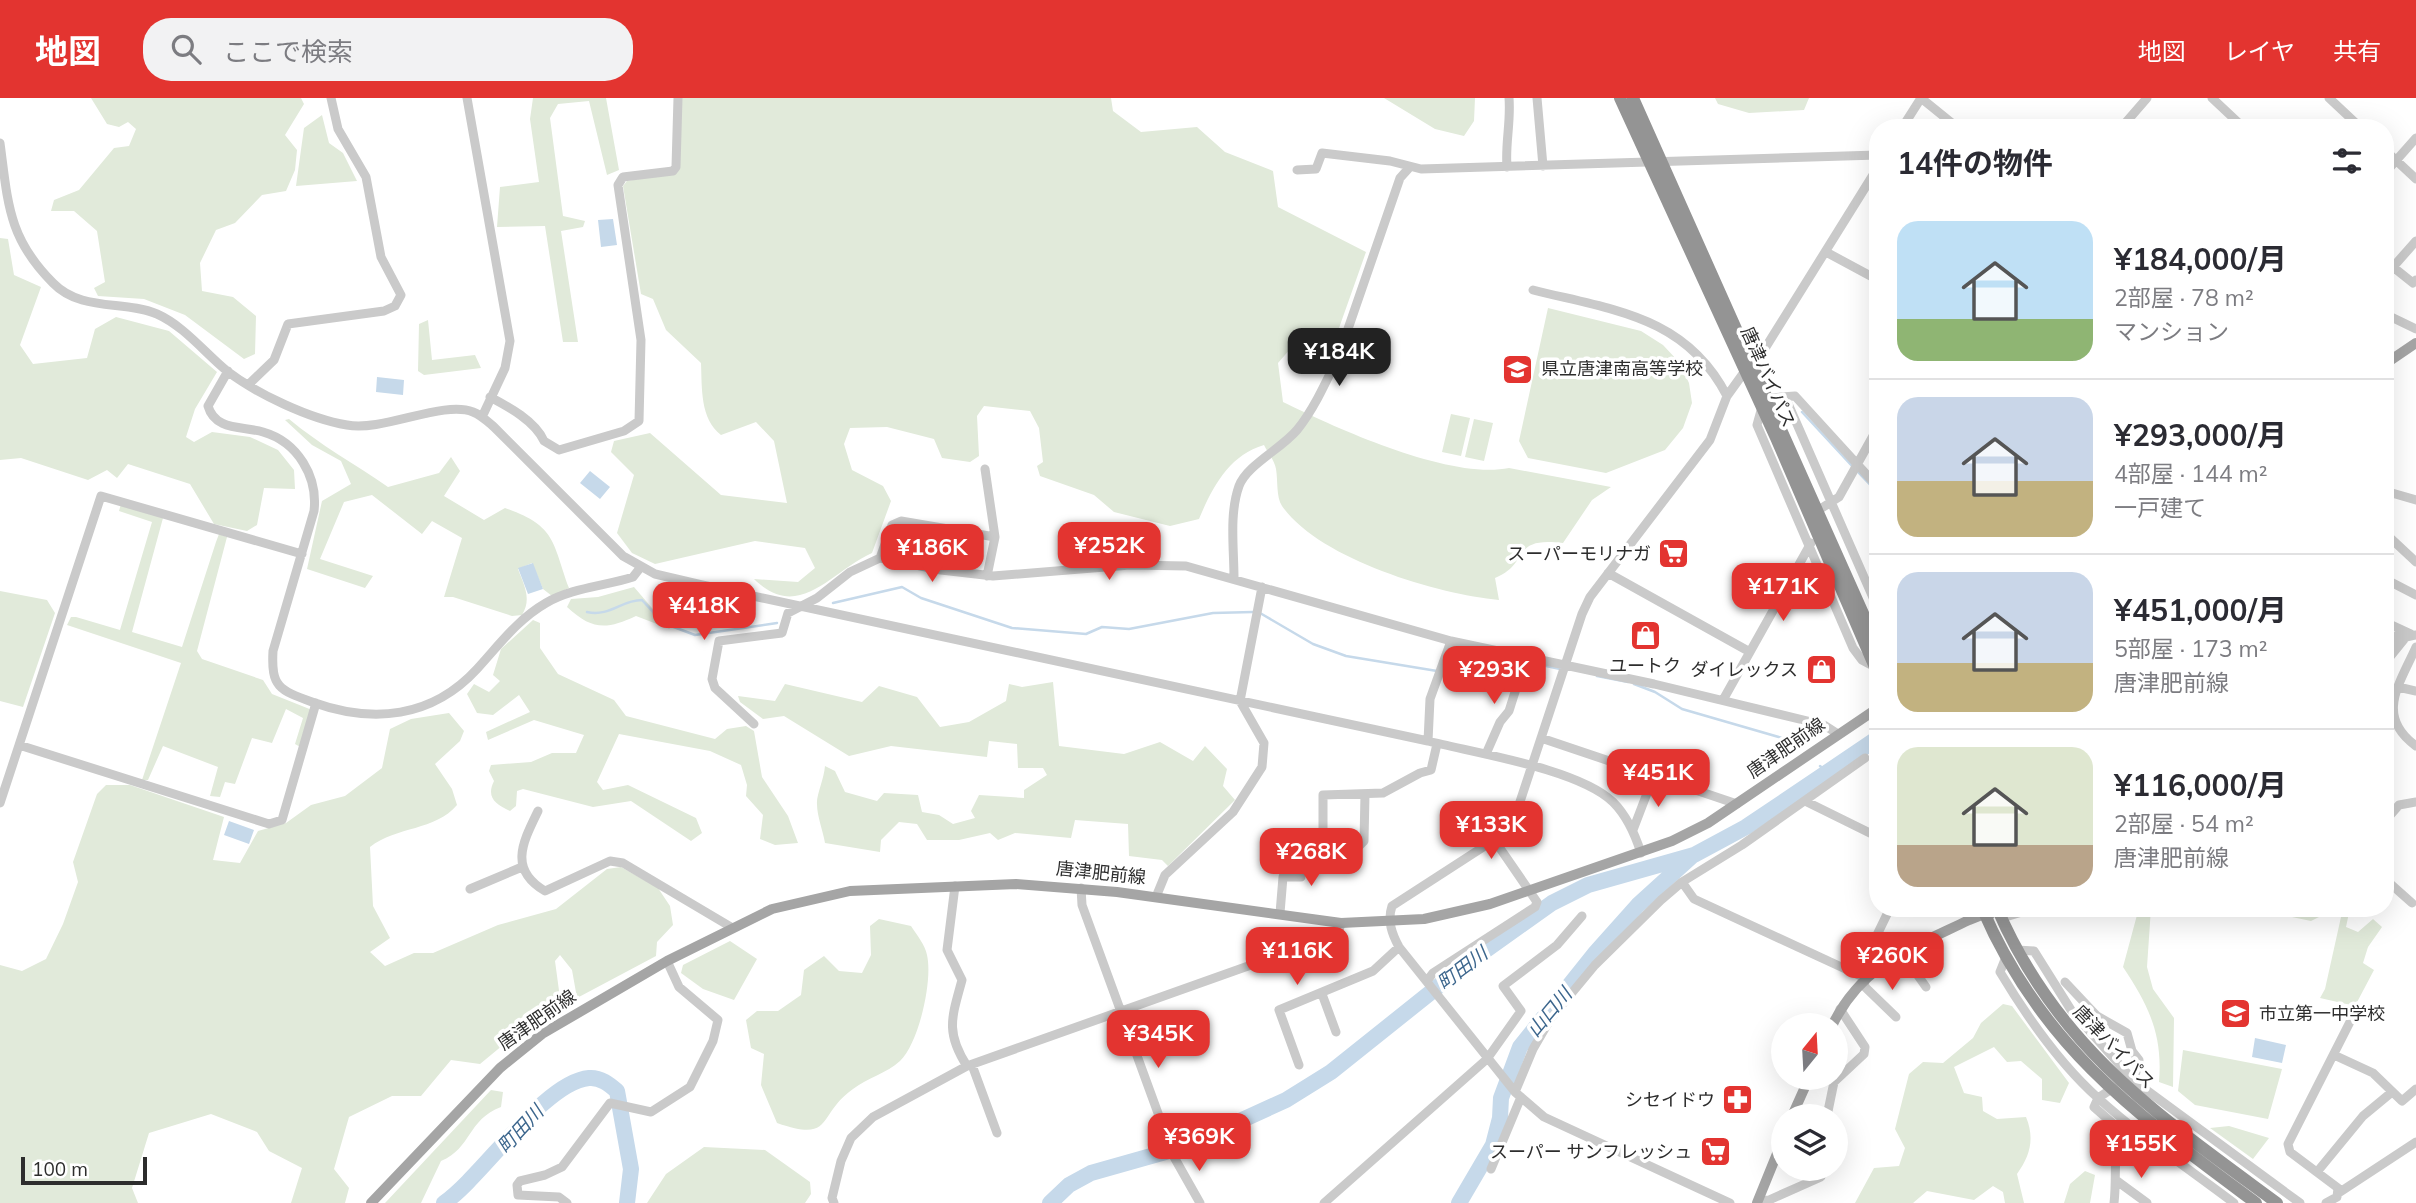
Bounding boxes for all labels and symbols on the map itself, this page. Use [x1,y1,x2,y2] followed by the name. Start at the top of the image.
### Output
[1736,323,1801,431] street label: 唐津バイパス
[1290,328,1388,388] pin: ¥184K
[1501,352,1535,386] school or university icon: 県立唐津南高等学校
[1541,357,1703,380] place label: 県立唐津南高等学校
[1060,522,1158,582] pin: ¥252K
[883,524,981,584] pin: ¥186K
[1657,537,1691,571] supermarket icon: スーパーモリナガ
[1507,542,1651,565] place label: スーパーモリナガ
[1734,564,1832,623] pin: ¥171K
[655,582,753,642] pin: ¥418K
[1628,619,1662,653] shop icon: ユートク
[1445,646,1543,706] pin: ¥293K
[1804,653,1838,687] shop icon: ダイレックス
[1609,654,1681,677] place label: ユートク
[1691,658,1798,681] place label: ダイレックス
[1742,712,1829,783] street label: 唐津肥前線
[1609,750,1707,809] pin: ¥451K
[1442,802,1540,861] pin: ¥133K
[1262,828,1360,888] pin: ¥268K
[1055,856,1147,889] street label: 唐津肥前線
[1248,928,1346,987] pin: ¥116K
[1843,932,1941,992] pin: ¥260K
[1432,940,1494,995] water label: 町田川
[1521,981,1578,1042] water label: 山口川
[493,984,580,1055] street label: 唐津肥前線
[2219,997,2253,1031] school or university icon: 市立第一中学校
[2069,1000,2160,1093] street label: 唐津バイパス
[2259,1002,2385,1025] place label: 市立第一中学校
[1109,1010,1207,1070] pin: ¥345K
[1771,1013,1848,1090] north arrow
[1721,1083,1755,1117] pharmacy icon: シセイドウ
[1625,1088,1715,1111] place label: シセイドウ
[492,1099,550,1158] water label: 町田川
[1150,1114,1248,1173] pin: ¥369K
[2092,1121,2190,1180] pin: ¥155K
[1698,1135,1732,1169] supermarket icon: スーパー サンフレッシュ
[1490,1140,1692,1163] place label: スーパー サンフレッシュ
[21,1154,147,1186] scale bar

